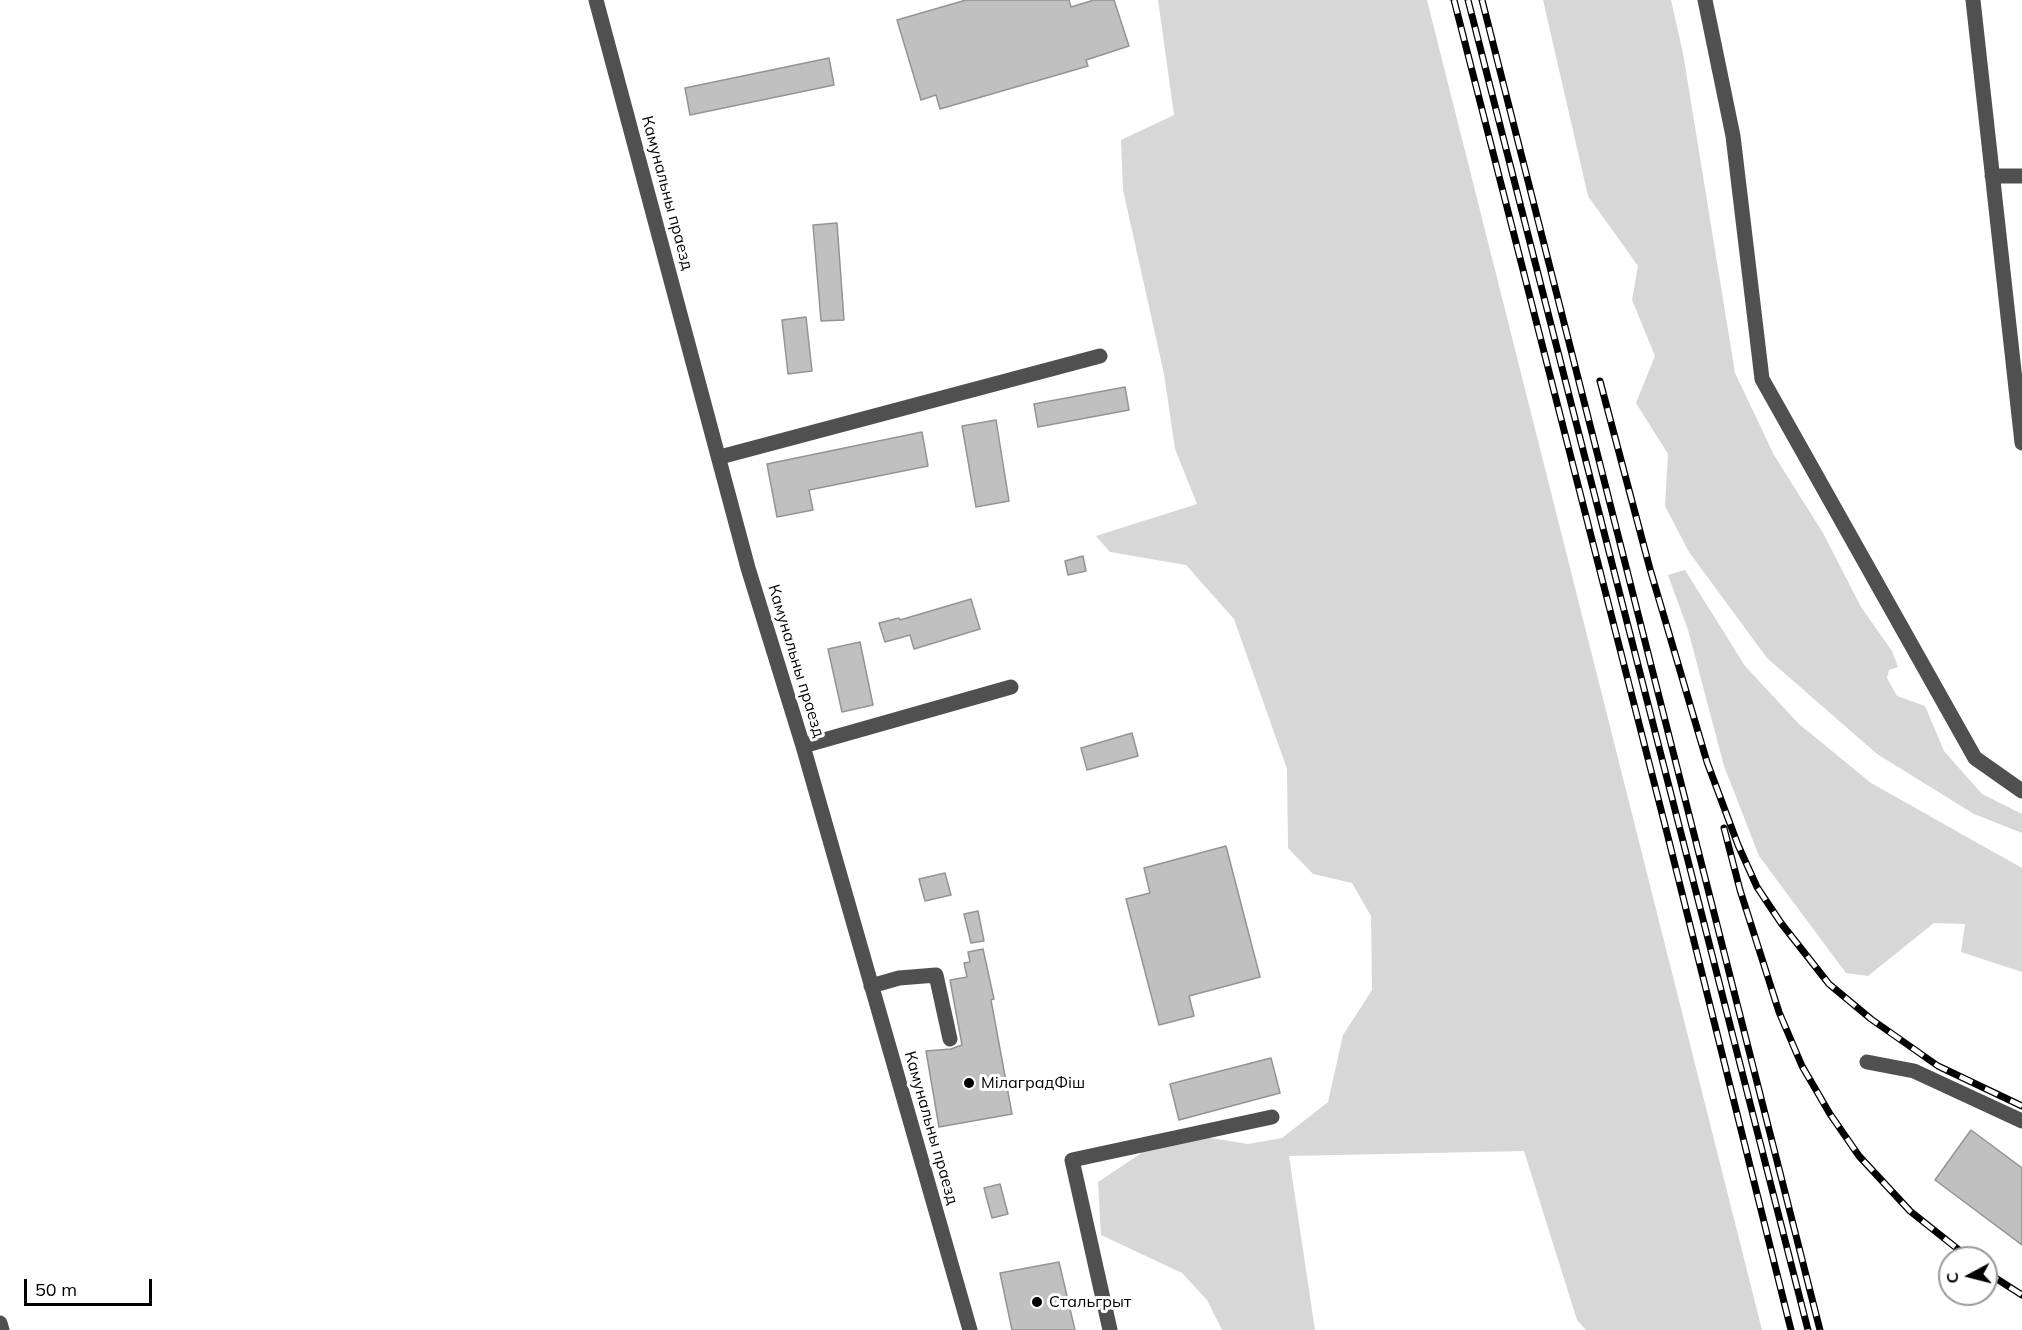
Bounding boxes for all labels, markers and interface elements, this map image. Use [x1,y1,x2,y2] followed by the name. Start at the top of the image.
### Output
[637,114,697,272] street label: Камунальны праезд
[764,582,828,740] street label: Камунальны праезд
[900,1049,962,1207] street label: Камунальны праезд
[981,1073,1085,1093] place label: МілаградФіш
[962,1076,976,1090] marker: МілаградФіш
[1938,1246,1998,1306] north arrow
[27,1267,154,1305] scale bar
[1942,1271,1963,1285] text: С
[35,1278,77,1301] text: 50 m
[1049,1292,1131,1312] place label: Стальгрыт
[1030,1295,1044,1309] marker: Стальгрыт

